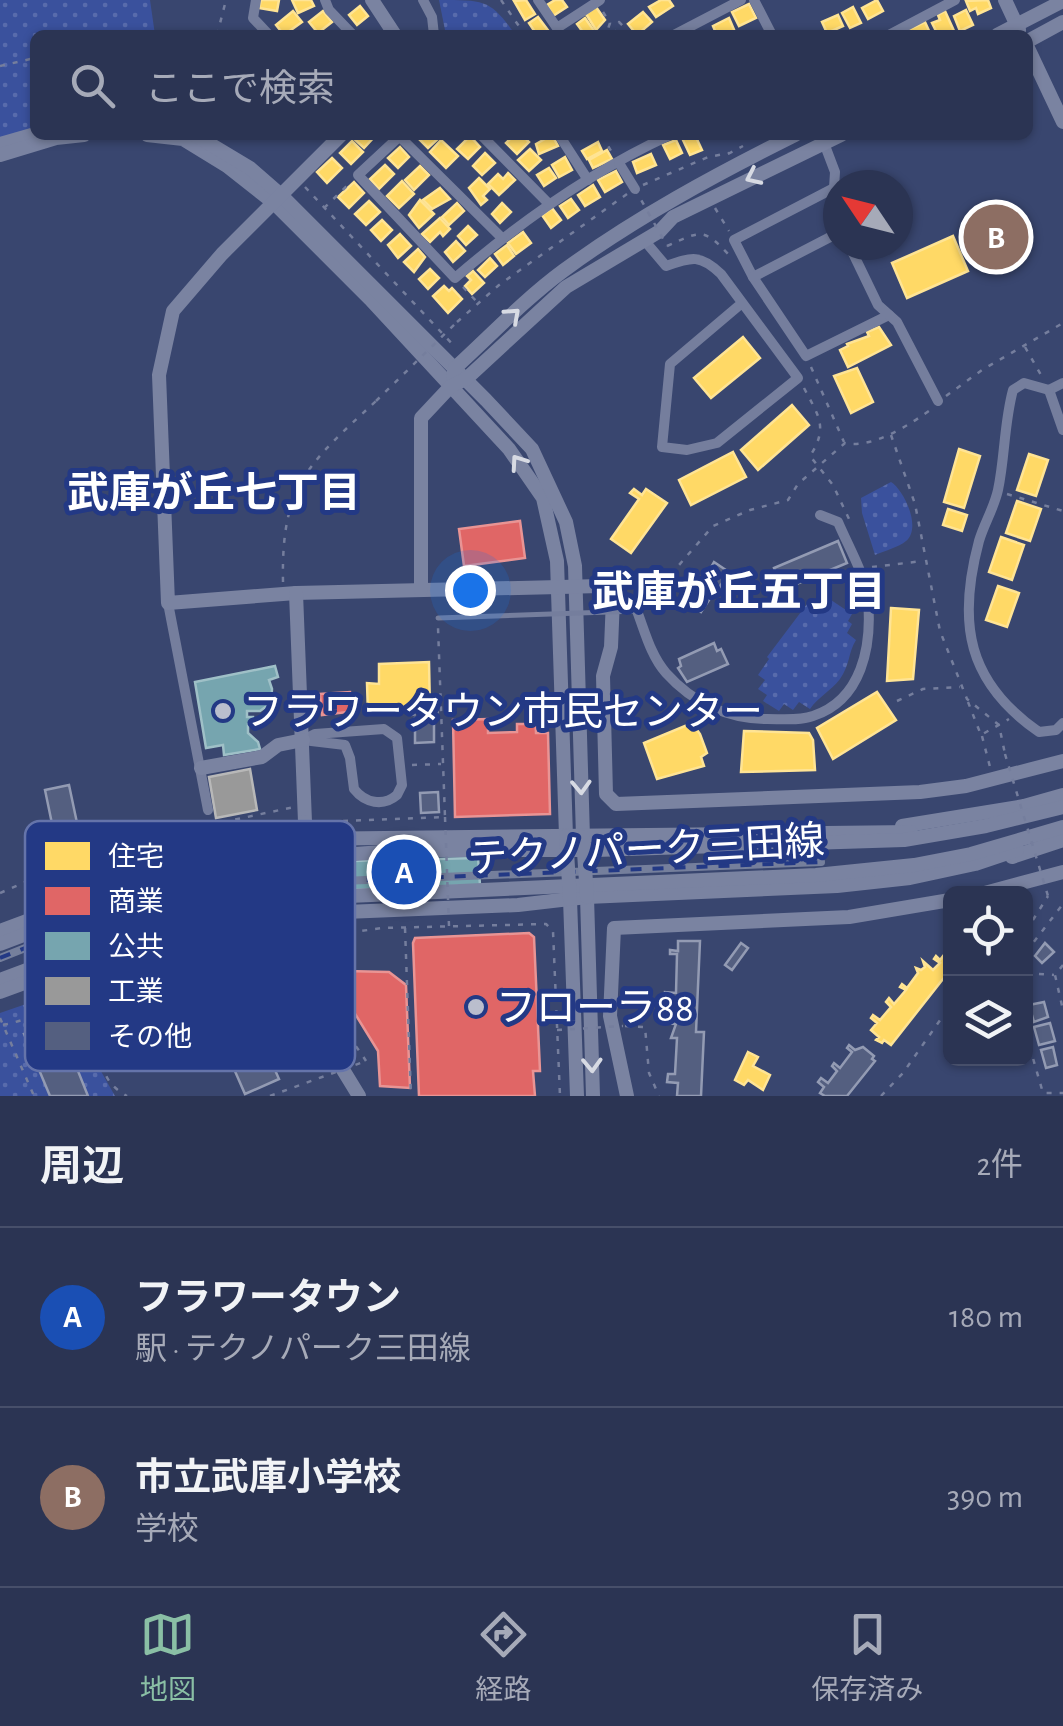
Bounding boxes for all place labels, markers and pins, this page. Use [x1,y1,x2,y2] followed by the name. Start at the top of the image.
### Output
[964,200,1028,274] pin: B
[243,691,763,733] place label: フラワータウン市民センター
[212,700,234,722] marker: フラワータウン市民センター
[372,834,436,910] pin: A
[496,989,694,1029] place label: フローラ88
[465,996,487,1018] marker: フローラ88

